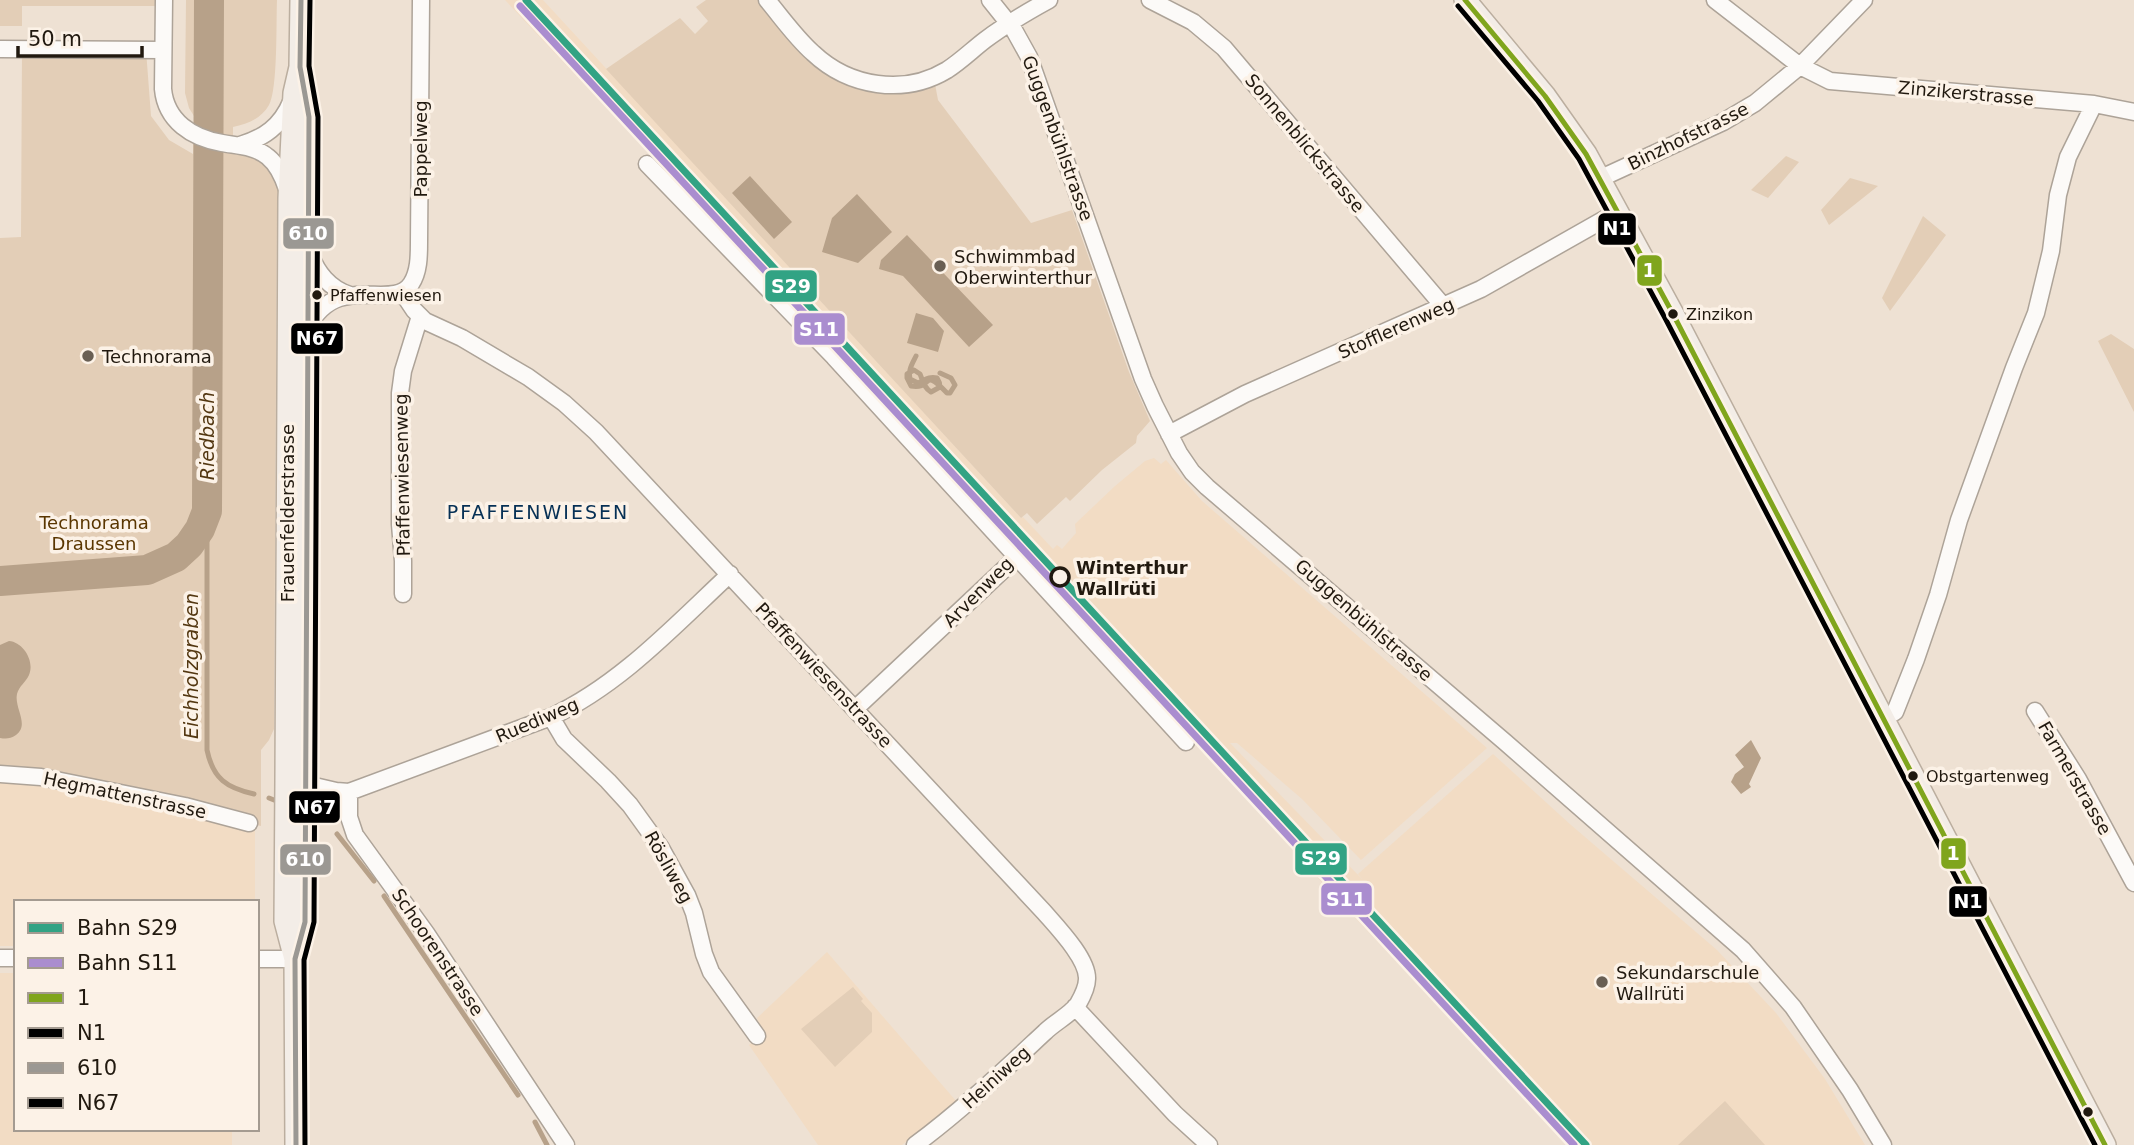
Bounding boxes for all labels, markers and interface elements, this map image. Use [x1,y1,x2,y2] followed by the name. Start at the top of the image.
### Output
[18,14,142,58] scale bar
[28,27,82,51] text: 50 m
[1018,52,1098,224] street label: Guggenbühlstrasse
[1241,70,1369,216] street label: Sonnenblickstrasse
[1897,77,2035,109] street label: Zinzikerstrasse
[1624,98,1752,174] street label: Binzhofstrasse
[410,100,431,198] street label: Pappelweg
[1597,212,1637,246] line badge: N1
[282,217,335,250] line badge: 610
[1602,217,1632,239] text: N1
[288,222,328,244] text: 610
[954,246,1093,288] place label: Schwimmbad Oberwinterthur
[1636,254,1663,287] line badge: 1
[932,258,948,274] marker: Schwimmbad Oberwinterthur
[1642,259,1656,281] text: 1
[764,269,818,303] line badge: S29
[771,275,811,297] text: S29
[330,286,442,305] place label: Pfaffenwiesen
[310,288,324,302] marker: Pfaffenwiesen
[1335,293,1457,363] street label: Stofflerenweg
[1686,305,1753,324] place label: Zinzikon
[1666,307,1680,321] marker: Zinzikon
[793,312,846,346] line badge: S11
[799,318,839,340] text: S11
[290,322,344,355] line badge: N67
[296,327,338,349] text: N67
[101,346,212,367] place label: Technorama
[80,348,96,364] marker: Technorama
[196,392,218,480] water label: Riedbach
[390,393,414,557] street label: Pfaffenwiesenweg
[277,424,298,602] street label: Frauenfelderstrasse
[447,501,629,523] district label: PFAFFENWIESEN
[38,512,149,554] park label: Technorama Draussen
[939,553,1017,631] street label: Arvenweg
[1291,555,1437,685] street label: Guggenbühlstrasse
[1076,557,1188,599] place label: Winterthur Wallrüti
[1050,567,1070,587] marker: Winterthur Wallrüti
[180,593,202,739] water label: Eichholzgraben
[751,598,897,752] street label: Pfaffenwiesenstrasse
[492,693,582,747] street label: Ruediweg
[2034,718,2116,838] street label: Farmerstrasse
[42,767,208,823] street label: Hegmattenstrasse
[1926,767,2049,786] place label: Obstgartenweg
[1906,769,1920,783] marker: Obstgartenweg
[288,790,341,824] line badge: N67
[294,796,336,818] text: N67
[641,827,697,907] street label: Rösliweg
[1940,837,1967,870] line badge: 1
[1294,842,1348,876] line badge: S29
[1946,842,1960,864] text: 1
[279,843,332,876] line badge: 610
[1301,847,1341,869] text: S29
[285,848,325,870] text: 610
[1320,882,1373,916] line badge: S11
[388,884,488,1020] street label: Schoorenstrasse
[1948,885,1988,918] line badge: N1
[1326,888,1366,910] text: S11
[1953,890,1983,912] text: N1
[14,900,259,1131] legend
[77,916,178,940] text: Bahn S29
[77,951,178,975] text: Bahn S11
[1616,962,1759,1004] place label: Sekundarschule Wallrüti
[1594,974,1610,990] marker: Sekundarschule Wallrüti
[77,986,90,1010] text: 1
[77,1021,106,1045] text: N1
[958,1041,1034,1113] street label: Heiniweg
[77,1056,117,1080] text: 610
[77,1091,119,1115] text: N67
[2081,1105,2095,1119] unlabelled marker

